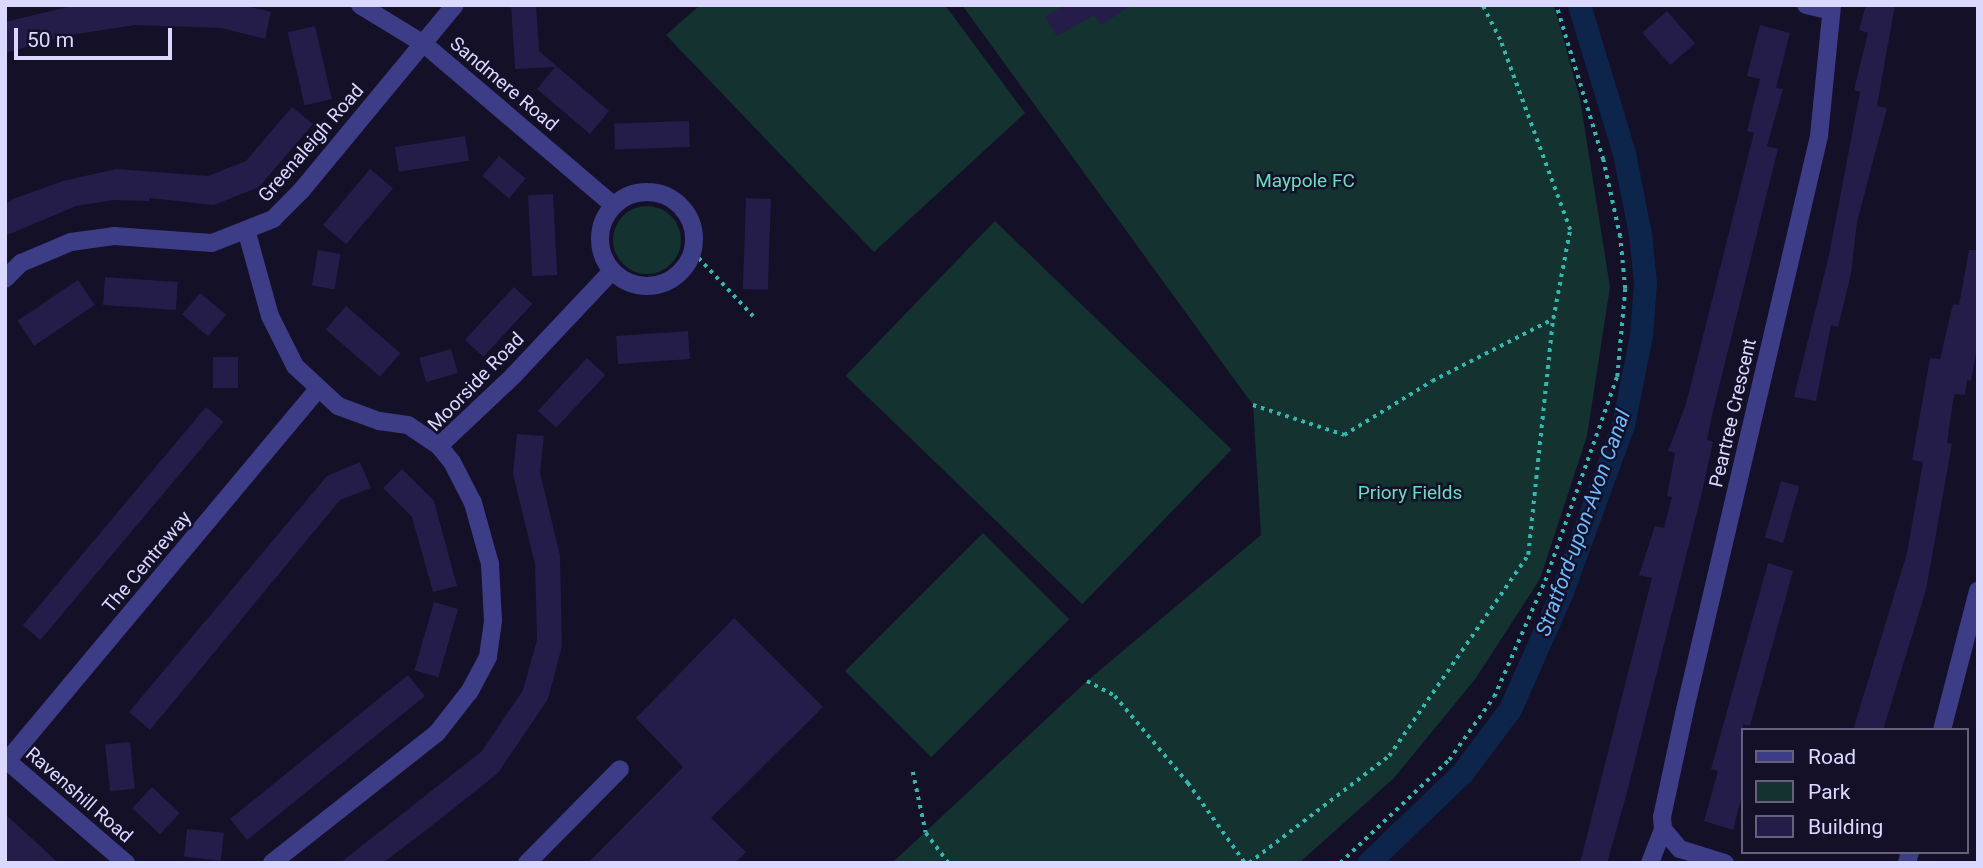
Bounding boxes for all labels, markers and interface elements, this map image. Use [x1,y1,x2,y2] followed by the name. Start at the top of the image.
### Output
[18,14,175,58] scale bar
[27,28,74,52] text: 50 m
[445,32,563,136] street label: Sandmere Road
[254,79,368,207] street label: Greenaleigh Road
[1255,170,1355,192] park label: Maypole FC
[423,328,529,436] street label: Moorside Road
[1705,337,1761,489] street label: Peartree Crescent
[1530,406,1636,640] water label: Stratford-upon-Avon Canal
[1358,482,1462,504] park label: Priory Fields
[98,507,196,617] street label: The Centreway
[1742,728,1969,854] legend
[21,742,137,848] street label: Ravenshill Road
[1808,745,1856,769] text: Road
[1808,780,1850,804] text: Park
[1808,815,1883,839] text: Building

